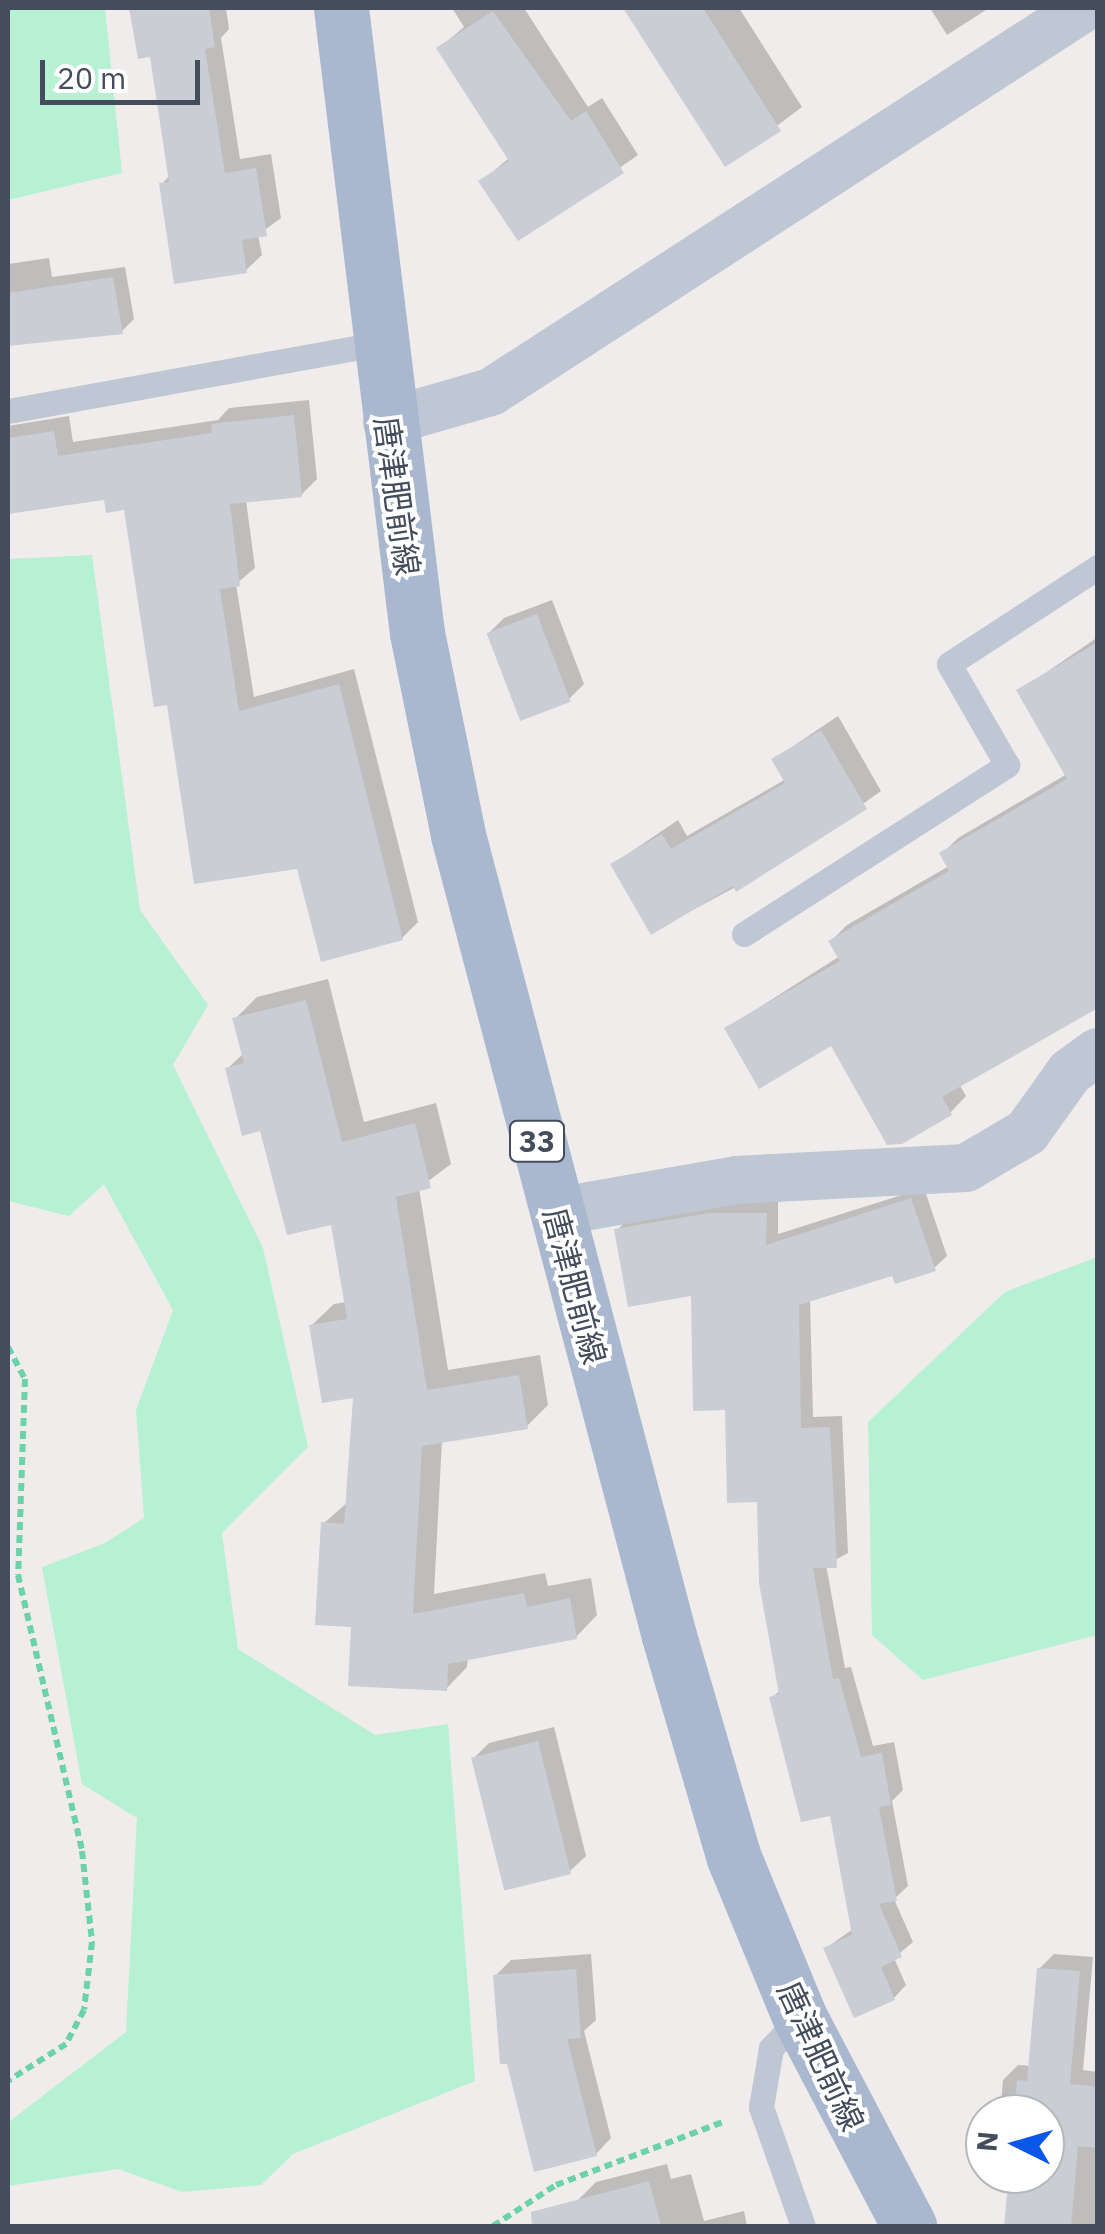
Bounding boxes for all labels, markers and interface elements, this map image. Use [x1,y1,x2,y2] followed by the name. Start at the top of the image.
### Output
[45,40,205,102] scale bar
[57,58,126,97] text: 20 m
[367,414,427,578] street label: 唐津肥前線
[507,1116,567,1166] road number: 33
[536,1204,614,1368] street label: 唐津肥前線
[770,1975,872,2137] street label: 唐津肥前線
[965,2094,1065,2194] north arrow
[967,2130,1006,2153] text: N

